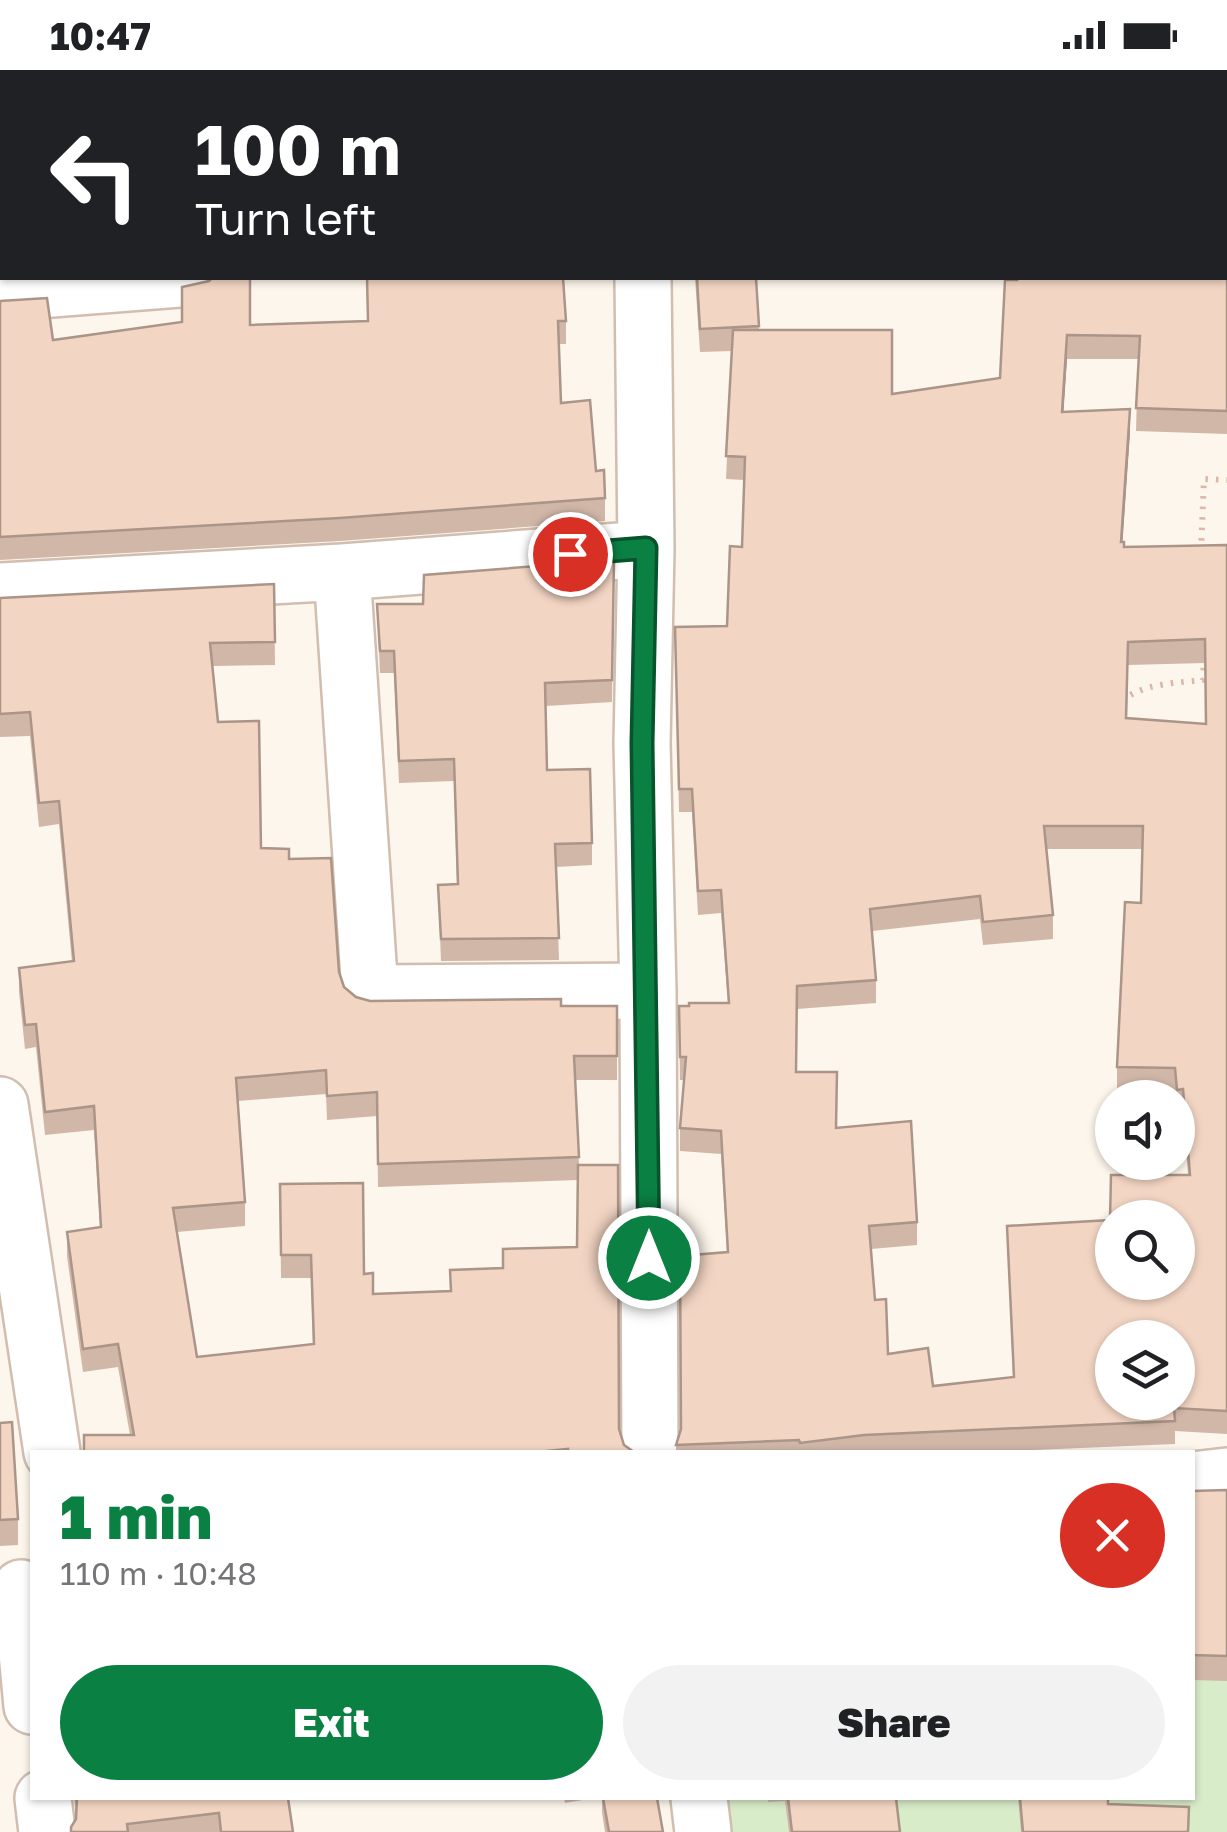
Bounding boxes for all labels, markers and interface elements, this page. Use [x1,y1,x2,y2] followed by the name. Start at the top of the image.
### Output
[50,13,151,58] text: 10:47
[195,106,401,190] text: 100 m
[30,110,160,240] icon: left
[195,191,377,245] text: Turn left
[528,512,613,597] pin
[543,527,598,582] icon: arrive
[1095,1080,1195,1420] map controls
[1095,1080,1195,1180] button: sound
[1095,1200,1195,1300] button: search
[597,1206,701,1310] position arrow
[1095,1320,1195,1420] button: layers
[60,1480,212,1552] text: 1 min
[1060,1483,1165,1588] button: close
[60,1554,257,1592] text: 110 m · 10:48
[60,1665,603,1780] button: Exit
[623,1665,1165,1780] button: Share

